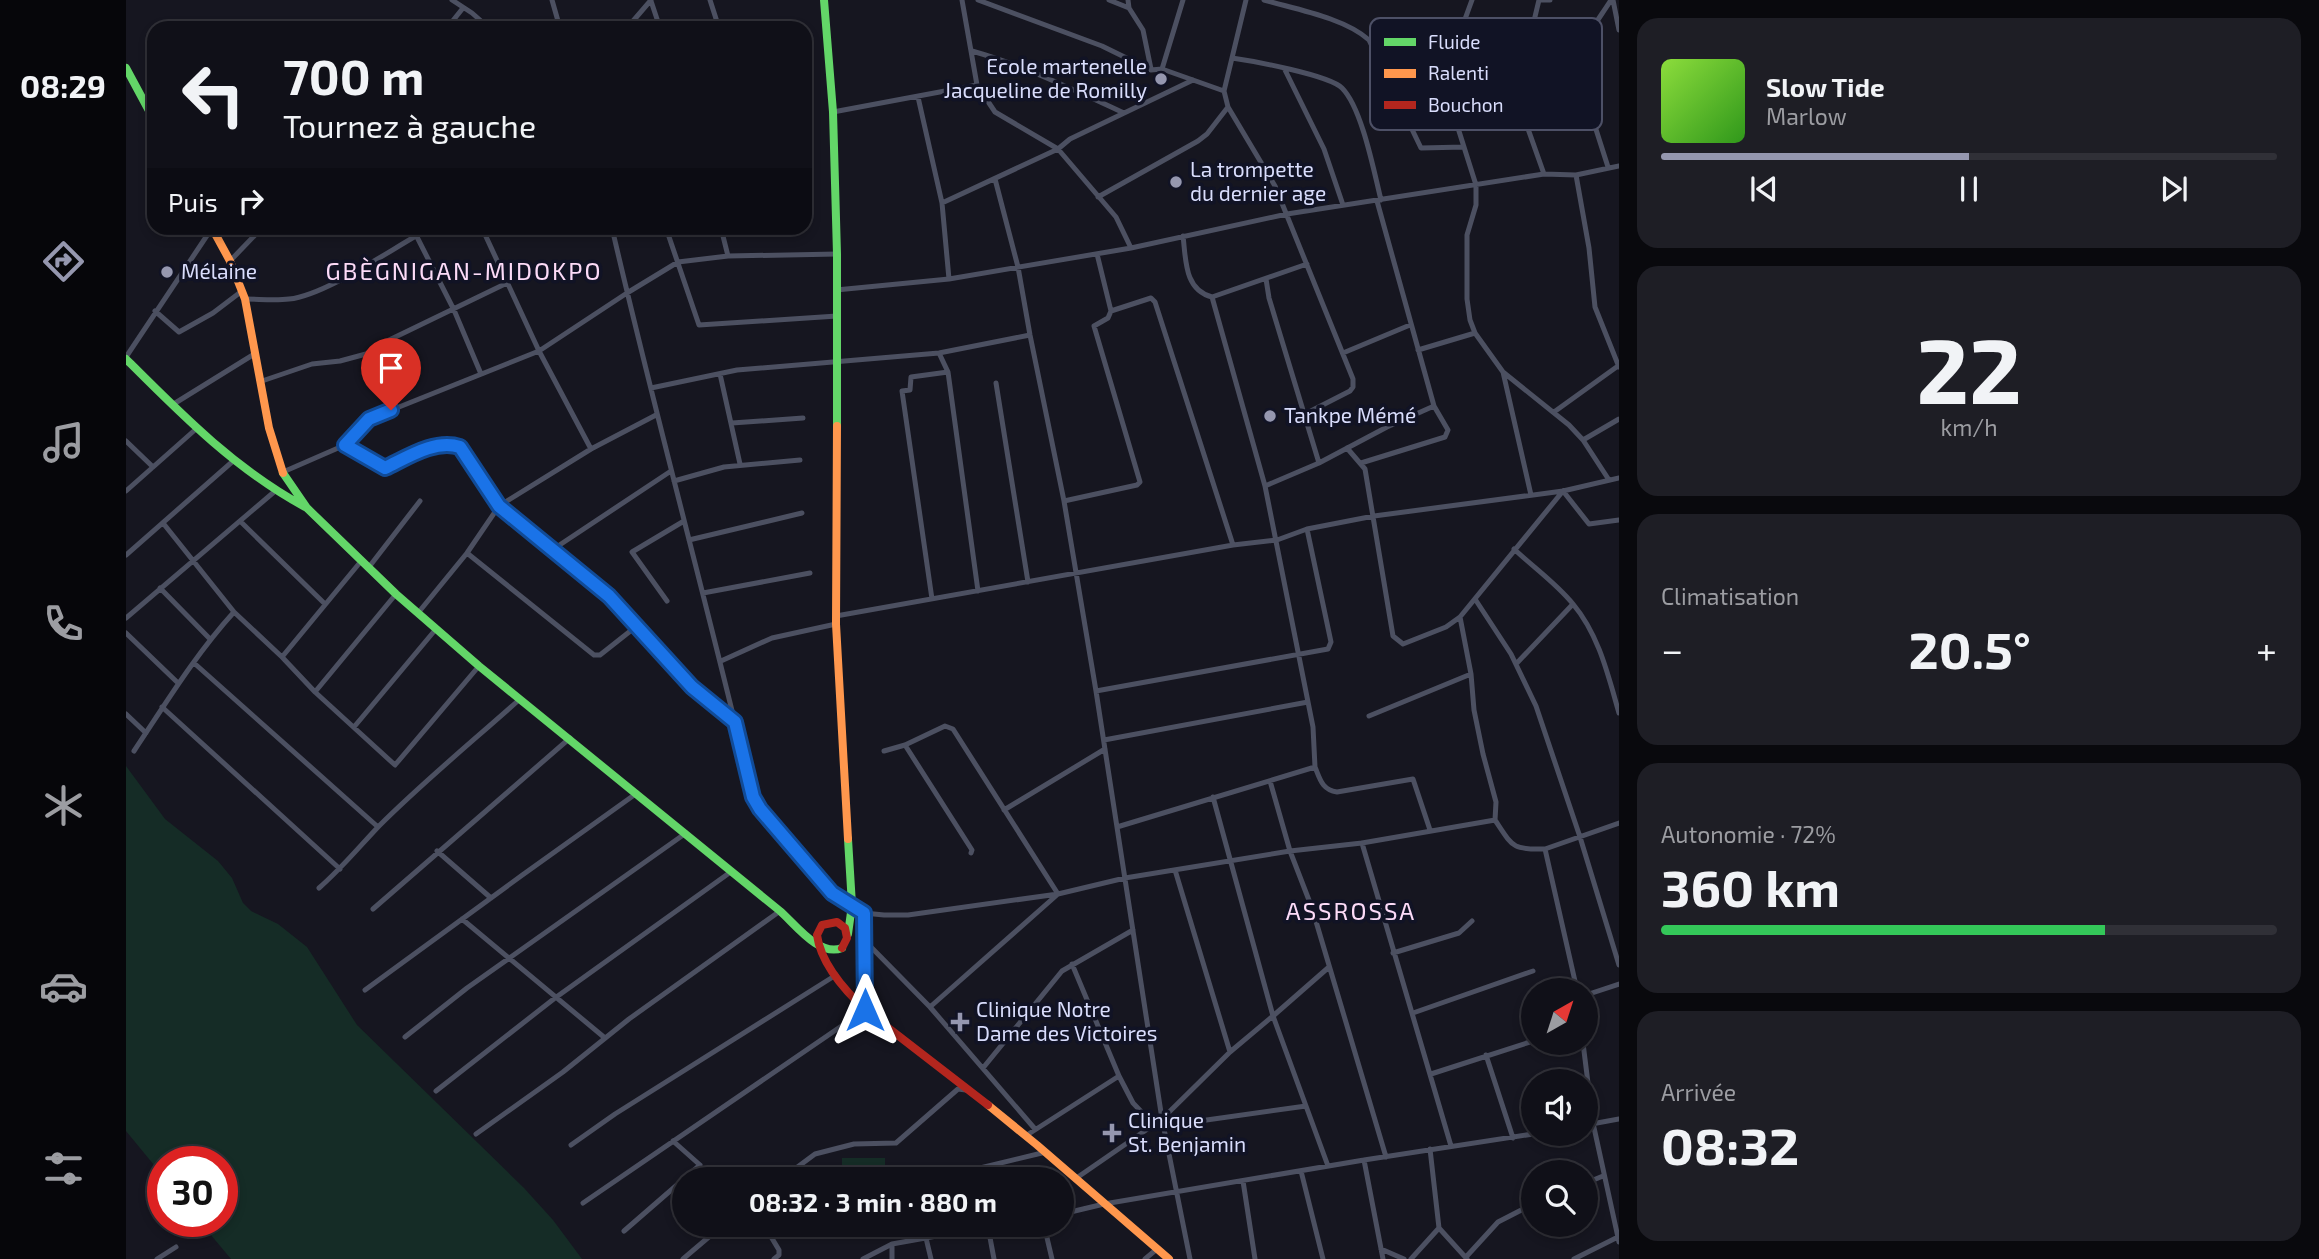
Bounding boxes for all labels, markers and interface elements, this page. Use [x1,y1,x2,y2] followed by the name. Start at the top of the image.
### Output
[1370,18,1602,130] legend
[1428,30,1481,53] text: Fluide
[283,46,424,105] text: 700 m
[168,49,259,140] icon: left
[944,53,1147,102] place label: Ecole martenelle Jacqueline de Romilly
[1428,61,1489,84] text: Ralenti
[20,66,106,104] text: 08:29
[1153,71,1169,87] marker: Ecole martenelle Jacqueline de Romilly
[1766,71,1885,102] text: Slow Tide
[1428,93,1504,116] text: Bouchon
[1766,102,1847,130] text: Marlow
[283,106,536,144] text: Tournez à gauche
[1190,156,1326,205] place label: La trompette du dernier age
[1745,170,1783,208] icon: previous
[1950,170,1988,208] icon: pause
[2155,170,2193,208] icon: next
[1168,174,1184,190] marker: La trompette du dernier age
[232,182,270,220] icon: right
[168,186,218,217] text: Puis
[39,237,88,286] icon: directions
[326,256,602,285] district label: GBÈGNIGAN-MIDOKPO
[181,258,257,283] place label: Mélaine
[159,264,175,280] marker: Mélaine
[1916,313,2022,422] text: 22
[361,338,421,410] pin
[372,349,410,387] icon: arrive
[1284,402,1416,427] place label: Tankpe Mémé
[1262,408,1278,424] marker: Tankpe Mémé
[1940,413,1998,441] text: km/h
[39,418,88,467] icon: music
[1661,582,1799,610] text: Climatisation
[39,599,88,648] icon: phone
[1908,617,2031,679] text: 20.5°
[1661,626,1683,672] text: −
[2256,626,2277,672] text: +
[39,781,88,830] icon: climate
[1661,820,1836,848] text: Autonomie · 72%
[1661,855,1840,917] text: 360 km
[1286,896,1416,925] district label: ASSROSSA
[39,962,88,1011] icon: car
[828,973,902,1047] position arrow
[1521,978,1598,1055] north arrow
[1521,978,1598,1237] map controls
[976,996,1157,1045] place label: Clinique Notre Dame des Victoires
[950,1012,970,1032] marker: Clinique Notre Dame des Victoires
[1521,1069,1598,1146] button: sound
[1661,1078,1736,1106] text: Arrivée
[1128,1107,1246,1157] place label: Clinique St. Benjamin
[1661,1113,1799,1175] text: 08:32
[1102,1123,1122,1143] marker: Clinique St. Benjamin
[39,1144,88,1193] icon: filters
[147,1146,238,1237] speed limit sign: 30
[1521,1160,1598,1237] button: search
[749,1186,997,1217] text: 08:32 · 3 min · 880 m

